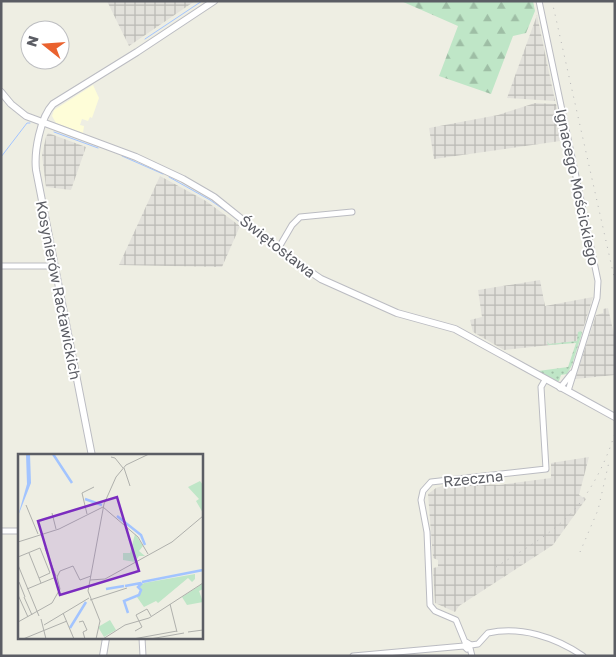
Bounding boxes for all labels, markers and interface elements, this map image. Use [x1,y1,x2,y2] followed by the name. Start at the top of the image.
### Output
[20,20,70,70] north arrow
[22,33,42,49] text: N
[553,107,603,267] street label: Ignacego Mościckiego
[33,199,85,381] street label: Kosynierów Racławickich
[237,211,319,281] street label: Świętosława
[18,454,202,640] inset map
[442,466,504,490] street label: Rzeczna

